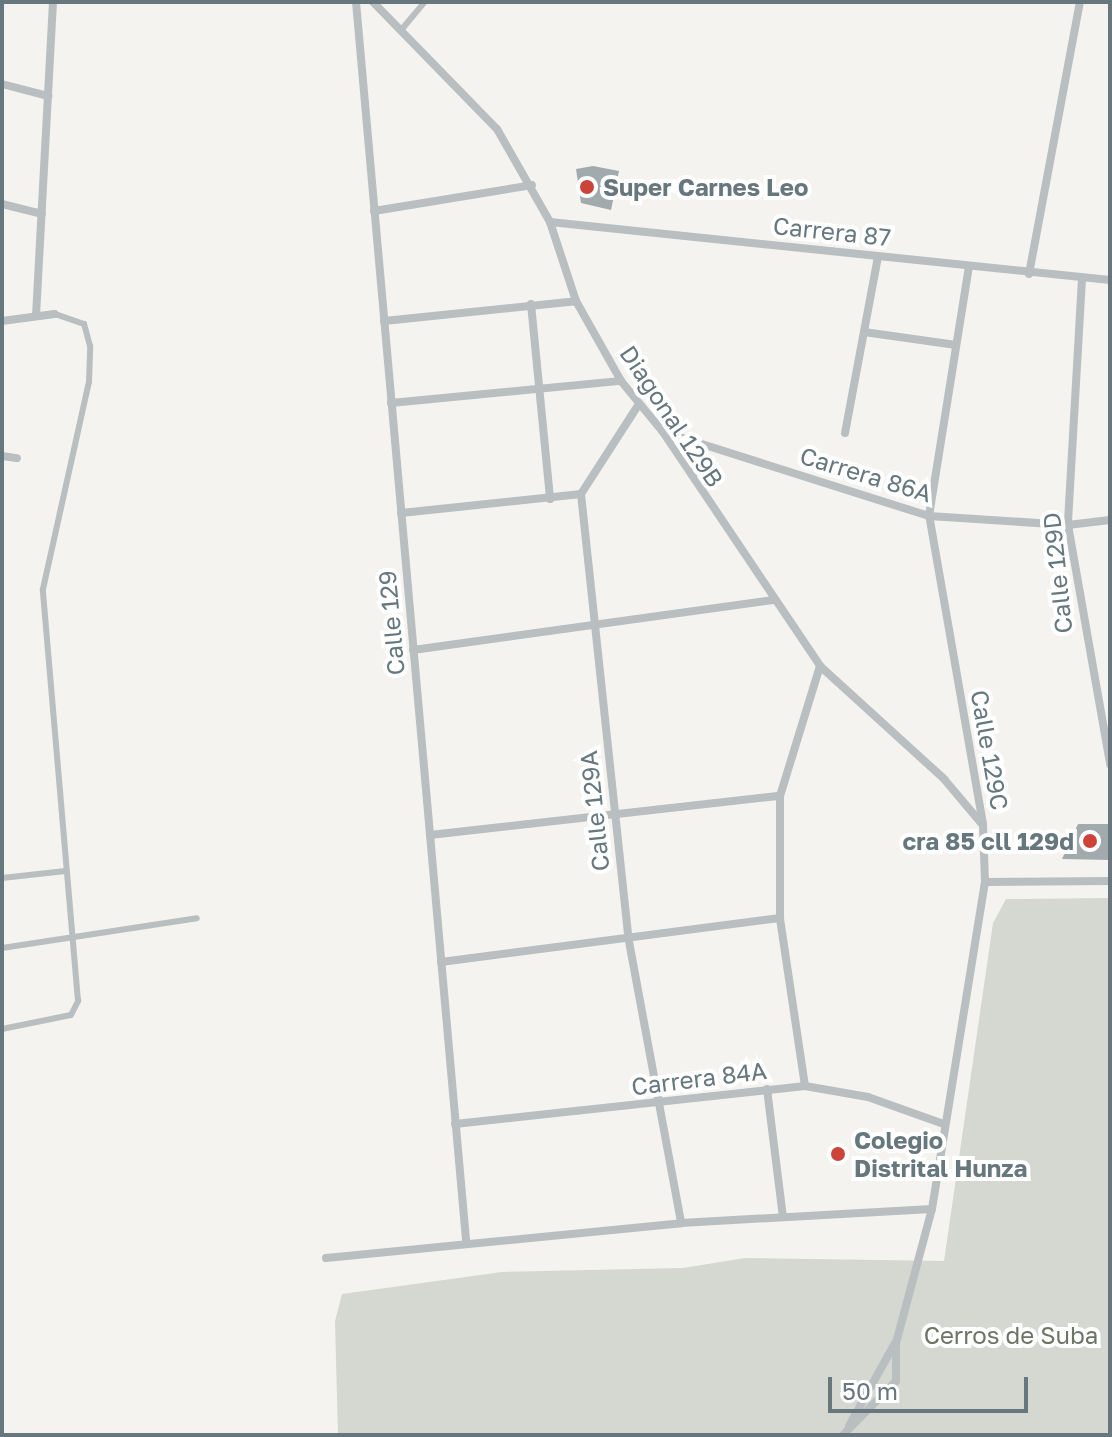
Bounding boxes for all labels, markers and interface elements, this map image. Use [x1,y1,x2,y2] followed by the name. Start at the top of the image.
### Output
[603,173,808,201] place label: Super Carnes Leo
[578,178,596,196] marker: Super Carnes Leo
[772,210,892,252] street label: Carrera 87
[614,340,730,492] street label: Diagonal 129B
[797,440,935,508] street label: Carrera 86A
[1036,511,1078,635] street label: Calle 129D
[372,569,410,677] street label: Calle 129
[965,688,1015,812] street label: Calle 129C
[573,749,615,873] street label: Calle 129A
[902,827,1074,855] place label: cra 85 cll 129d
[1081,832,1099,850] marker: cra 85 cll 129d
[630,1055,768,1101] street label: Carrera 84A
[854,1126,1027,1182] place label: Colegio Distrital Hunza
[829,1145,847,1163] marker: Colegio Distrital Hunza
[924,1321,1098,1349] park label: Cerros de Suba
[832,1361,1032,1411] scale bar
[842,1376,898,1405] text: 50 m

